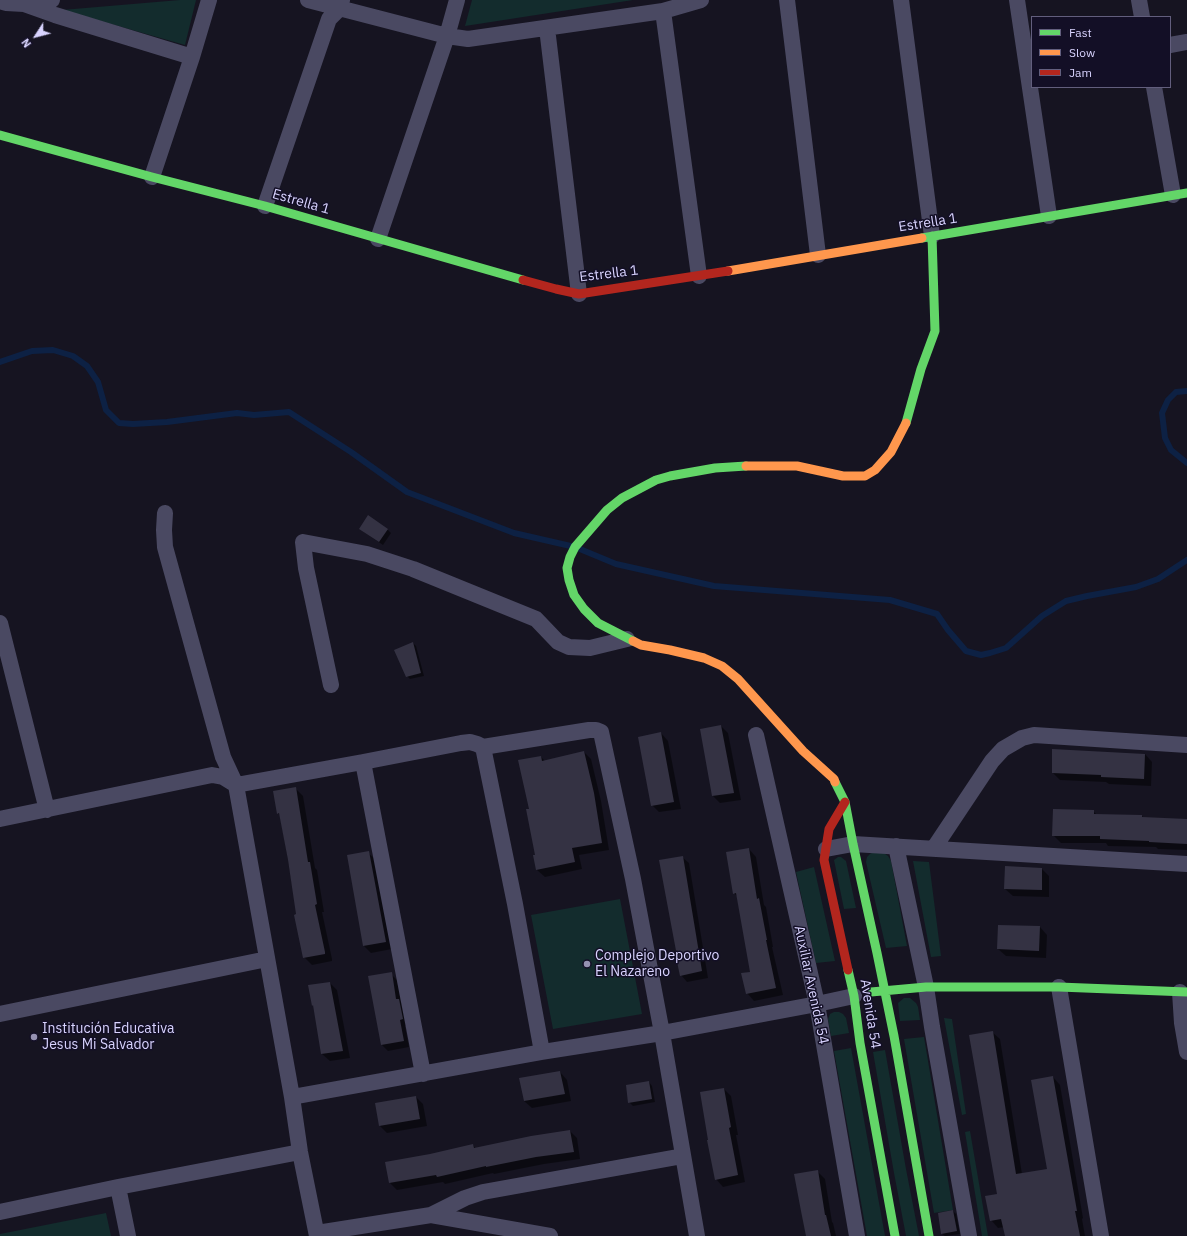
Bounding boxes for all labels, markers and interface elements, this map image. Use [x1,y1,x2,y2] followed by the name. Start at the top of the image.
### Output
[16,16,56,56] north arrow
[1031,16,1171,88] legend
[1069,25,1092,40] text: Fast
[18,36,34,50] text: N
[1069,45,1095,60] text: Slow
[1069,65,1092,80] text: Jam
[270,186,332,218] street label: Estrella 1
[897,210,959,236] street label: Estrella 1
[579,262,639,286] street label: Estrella 1
[790,924,832,1046] street label: Auxiliar Avenida 54
[595,948,719,980] place label: Complejo Deportivo El Nazareno
[582,959,592,969] marker: Complejo Deportivo El Nazareno
[856,978,884,1050] street label: Avenida 54
[42,1021,174,1054] place label: Institución Educativa Jesus Mi Salvador
[29,1032,39,1042] marker: Institución Educativa Jesus Mi Salvador

